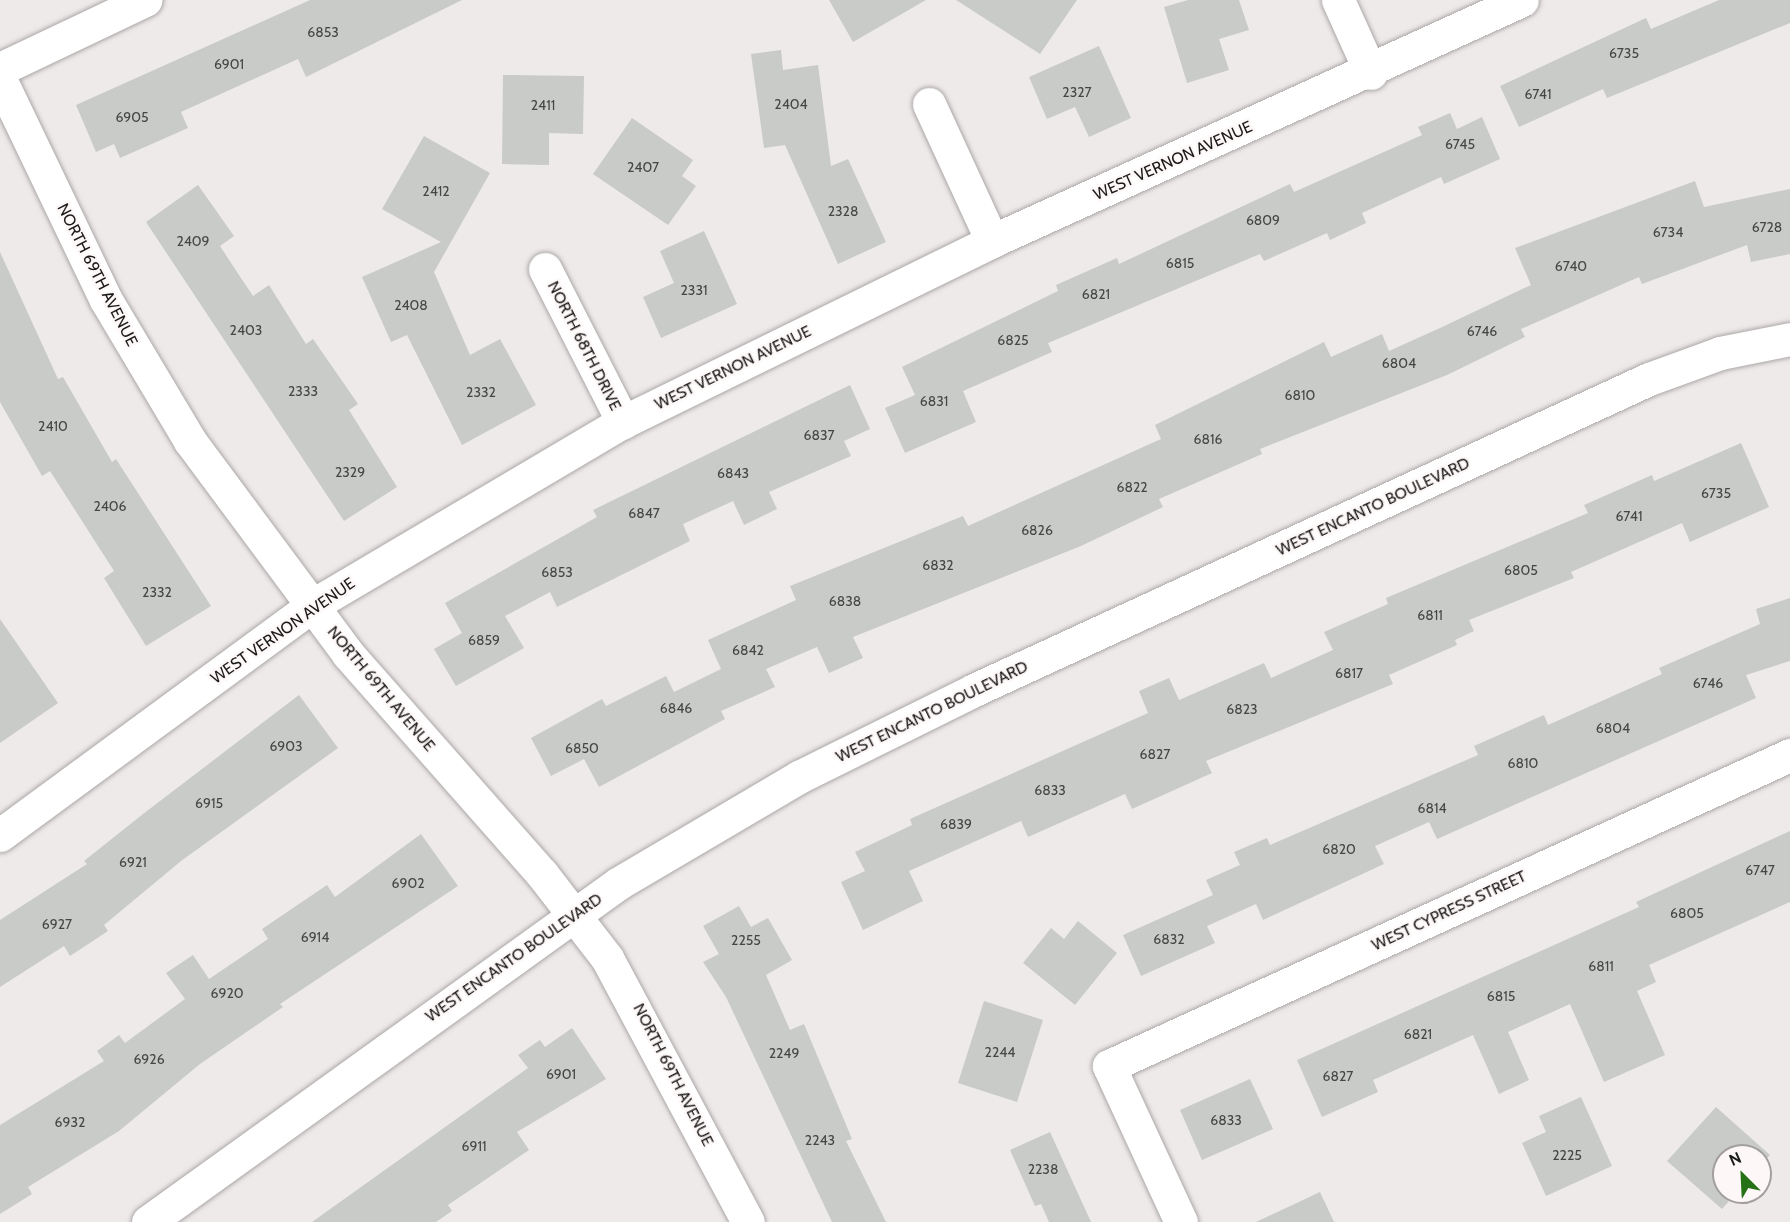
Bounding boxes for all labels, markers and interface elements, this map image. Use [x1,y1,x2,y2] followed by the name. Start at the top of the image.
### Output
[307,24,339,40] house number: 6853
[1609,45,1639,61] house number: 6735
[214,56,244,72] house number: 6901
[1062,84,1092,100] house number: 2327
[1524,86,1552,102] house number: 6741
[774,96,808,112] house number: 2404
[531,97,555,113] house number: 2411
[115,109,149,125] house number: 6905
[1091,117,1255,205] street label: WEST VERNON AVENUE
[1445,136,1475,152] house number: 6745
[627,159,659,175] house number: 2407
[422,183,450,199] house number: 2412
[53,200,141,350] street label: NORTH 69TH AVENUE
[828,203,858,219] house number: 2328
[1246,212,1280,228] house number: 6809
[1752,219,1782,235] house number: 6728
[1653,224,1683,240] house number: 6734
[176,233,210,249] house number: 2409
[1166,255,1194,271] house number: 6815
[1555,258,1587,274] house number: 6740
[543,278,625,414] street label: NORTH 68TH DRIVE
[680,282,708,298] house number: 2331
[1082,286,1110,302] house number: 6821
[394,297,428,313] house number: 2408
[230,322,262,338] house number: 2403
[652,322,814,414] street label: WEST VERNON AVENUE
[1467,323,1497,339] house number: 6746
[997,332,1029,348] house number: 6825
[1382,355,1416,371] house number: 6804
[288,383,318,399] house number: 2333
[466,384,496,400] house number: 2332
[1285,387,1315,403] house number: 6810
[920,393,948,409] house number: 6831
[38,418,68,434] house number: 2410
[803,427,835,443] house number: 6837
[1194,431,1222,447] house number: 6816
[1273,454,1473,560] street label: WEST ENCANTO BOULEVARD
[335,464,365,480] house number: 2329
[717,465,749,481] house number: 6843
[1116,479,1148,495] house number: 6822
[1701,485,1731,501] house number: 6735
[93,498,127,514] house number: 2406
[628,505,660,521] house number: 6847
[1615,508,1643,524] house number: 6741
[1021,522,1053,538] house number: 6826
[922,557,954,573] house number: 6832
[1504,562,1538,578] house number: 6805
[541,564,573,580] house number: 6853
[207,574,359,688] street label: WEST VERNON AVENUE
[142,584,172,600] house number: 2332
[829,593,861,609] house number: 6838
[1417,607,1443,623] house number: 6811
[323,623,439,755] street label: NORTH 69TH AVENUE
[468,632,500,648] house number: 6859
[732,642,764,658] house number: 6842
[833,657,1031,767] street label: WEST ENCANTO BOULEVARD
[1335,665,1363,681] house number: 6817
[1693,675,1723,691] house number: 6746
[660,700,692,716] house number: 6846
[1226,701,1258,717] house number: 6823
[1596,720,1630,736] house number: 6804
[269,738,303,754] house number: 6903
[565,740,599,756] house number: 6850
[1140,746,1170,762] house number: 6827
[1508,755,1538,771] house number: 6810
[1034,782,1066,798] house number: 6833
[195,795,223,811] house number: 6915
[1417,800,1447,816] house number: 6814
[940,816,972,832] house number: 6839
[1322,841,1356,857] house number: 6820
[119,854,147,870] house number: 6921
[1745,862,1775,878] house number: 6747
[1369,867,1529,955] street label: WEST CYPRESS STREET
[391,875,425,891] house number: 6902
[422,890,606,1026] street label: WEST ENCANTO BOULEVARD
[1670,905,1704,921] house number: 6805
[42,916,72,932] house number: 6927
[301,929,329,945] house number: 6914
[1153,931,1185,947] house number: 6832
[731,932,761,948] house number: 2255
[1588,958,1614,974] house number: 6811
[210,985,244,1001] house number: 6920
[1487,988,1515,1004] house number: 6815
[629,1000,717,1150] street label: NORTH 69TH AVENUE
[1404,1026,1432,1042] house number: 6821
[985,1044,1015,1060] house number: 2244
[769,1045,799,1061] house number: 2249
[133,1051,165,1067] house number: 6926
[546,1066,576,1082] house number: 6901
[1323,1068,1353,1084] house number: 6827
[1210,1112,1242,1128] house number: 6833
[55,1114,85,1130] house number: 6932
[805,1132,835,1148] house number: 2243
[461,1138,487,1154] house number: 6911
[1712,1144,1772,1204] north arrow
[1552,1147,1582,1163] house number: 2225
[1726,1148,1744,1170] text: N
[1028,1161,1058,1177] house number: 2238

